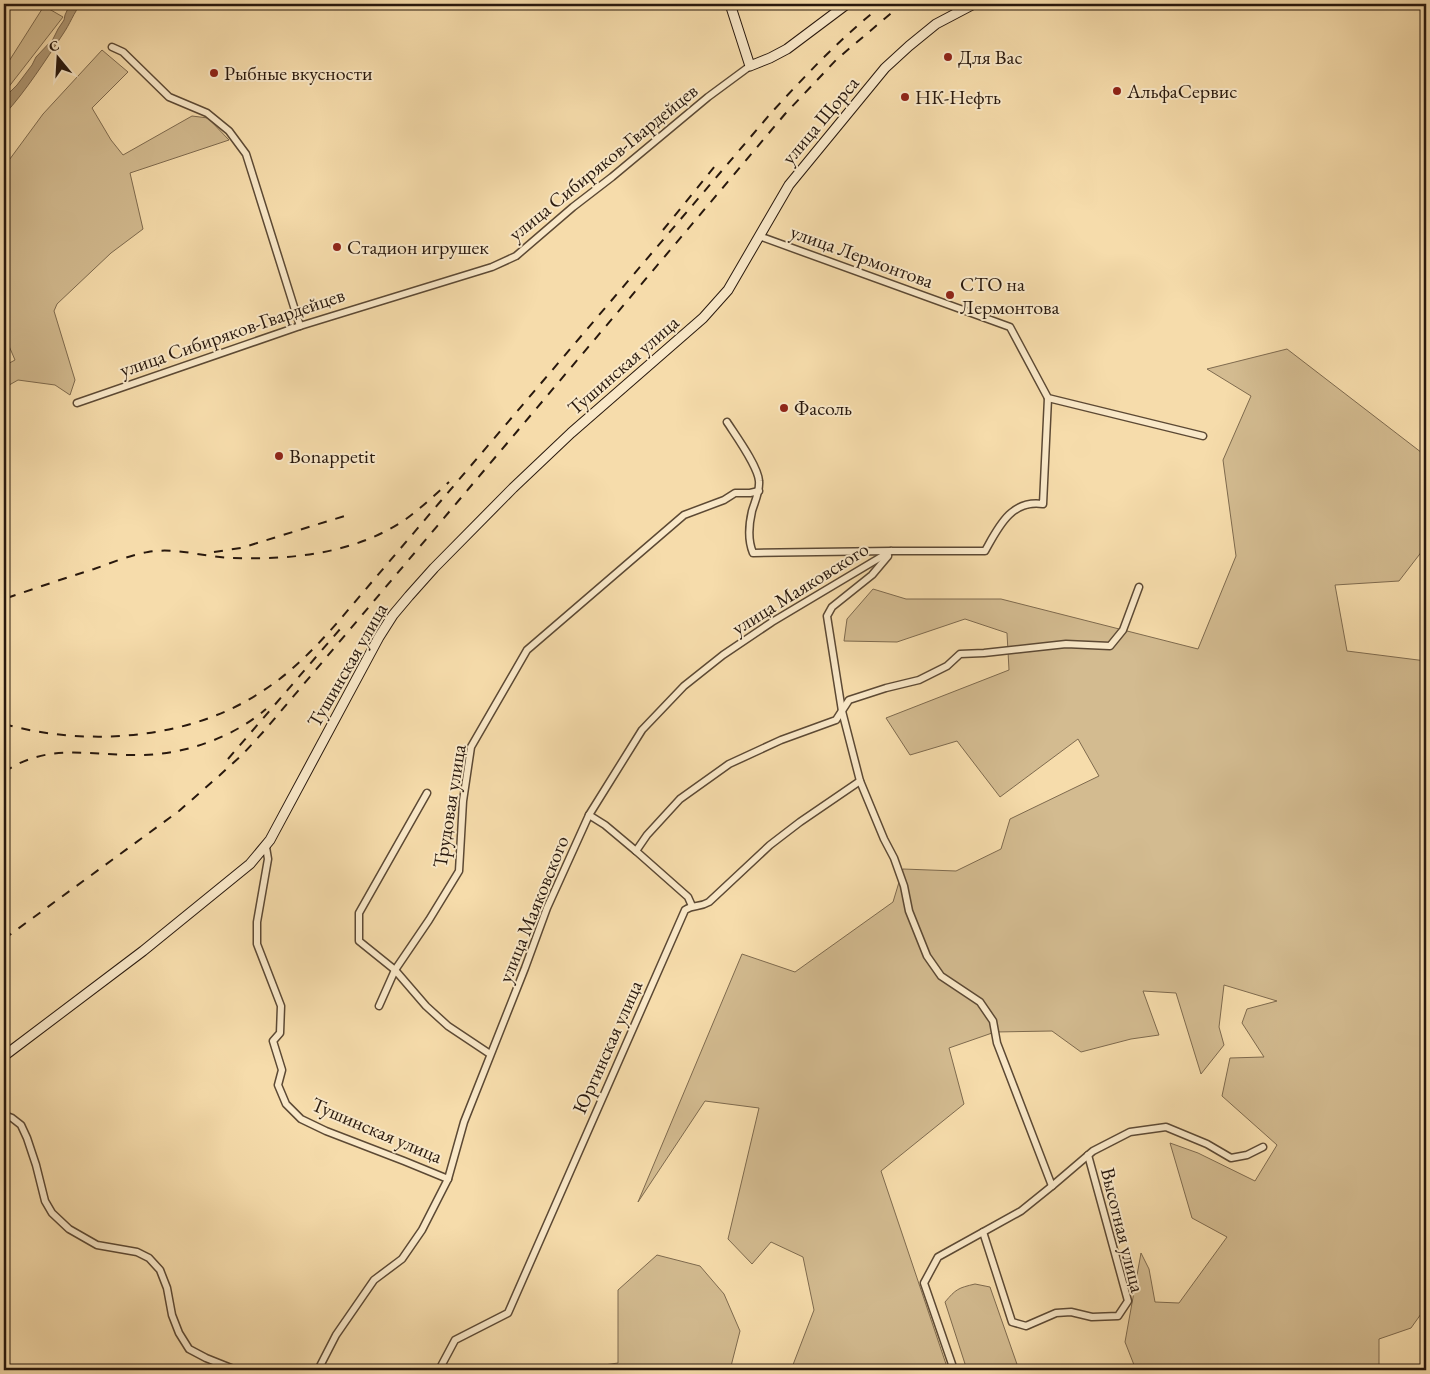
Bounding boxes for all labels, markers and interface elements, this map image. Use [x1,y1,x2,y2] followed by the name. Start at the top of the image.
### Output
[32,32,82,82] north arrow
[46,36,62,56] text: С
[958,44,1023,70] place label: Для Вас
[942,51,954,63] marker: Для Вас
[224,60,373,86] place label: Рыбные вкусности
[208,67,220,79] marker: Рыбные вкусности
[775,70,865,170] street label: улица Щорса
[503,78,703,246] street label: улица Сибиряков-Гвардейцев
[1126,78,1237,104] place label: АльфаСервис
[915,84,1001,110] place label: НК-Нефть
[1111,85,1123,97] marker: АльфаСервис
[899,91,911,103] marker: НК-Нефть
[787,218,937,294] street label: улица Лермонтова
[347,234,489,260] place label: Стадион игрушек
[331,241,343,253] marker: Стадион игрушек
[960,271,1060,320] place label: СТО на Лермонтова
[116,281,348,383] street label: улица Сибиряков-Гвардейцев
[944,289,956,301] marker: СТО на Лермонтова
[562,309,684,421] street label: Тушинская улица
[794,395,852,421] place label: Фасоль
[778,402,790,414] marker: Фасоль
[289,443,376,469] place label: Bonappetit
[273,450,285,462] marker: Bonappetit
[727,535,873,641] street label: улица Маяковского
[301,598,393,732] street label: Тушинская улица
[426,742,472,870] street label: Трудовая улица
[492,831,574,987] street label: улица Маяковского
[566,976,648,1118] street label: Юргинская улица
[308,1091,446,1169] street label: Тушинская улица
[1095,1165,1151,1295] street label: Высотная улица

